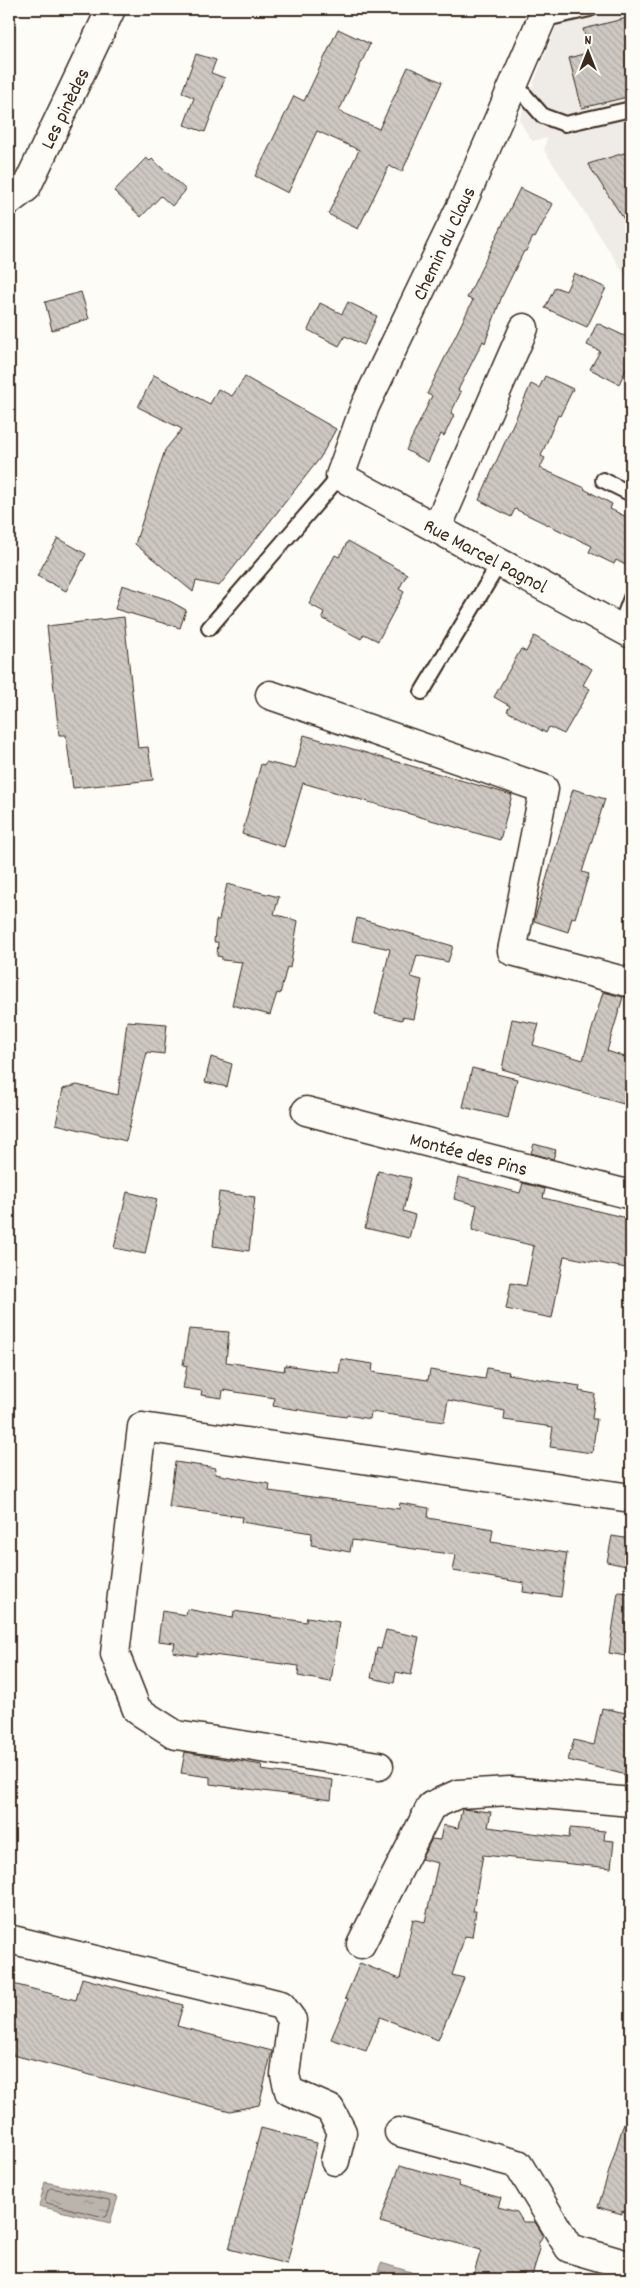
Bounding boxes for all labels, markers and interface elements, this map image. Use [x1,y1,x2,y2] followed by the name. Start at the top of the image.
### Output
[562,28,612,78] north arrow
[585,31,592,51] text: N
[35,64,98,155] street label: Les pinèdes
[407,183,484,306] street label: Chemin du Claus
[418,513,552,602] street label: Rue Marcel Pagnol
[406,1127,530,1185] street label: Montée des Pins

